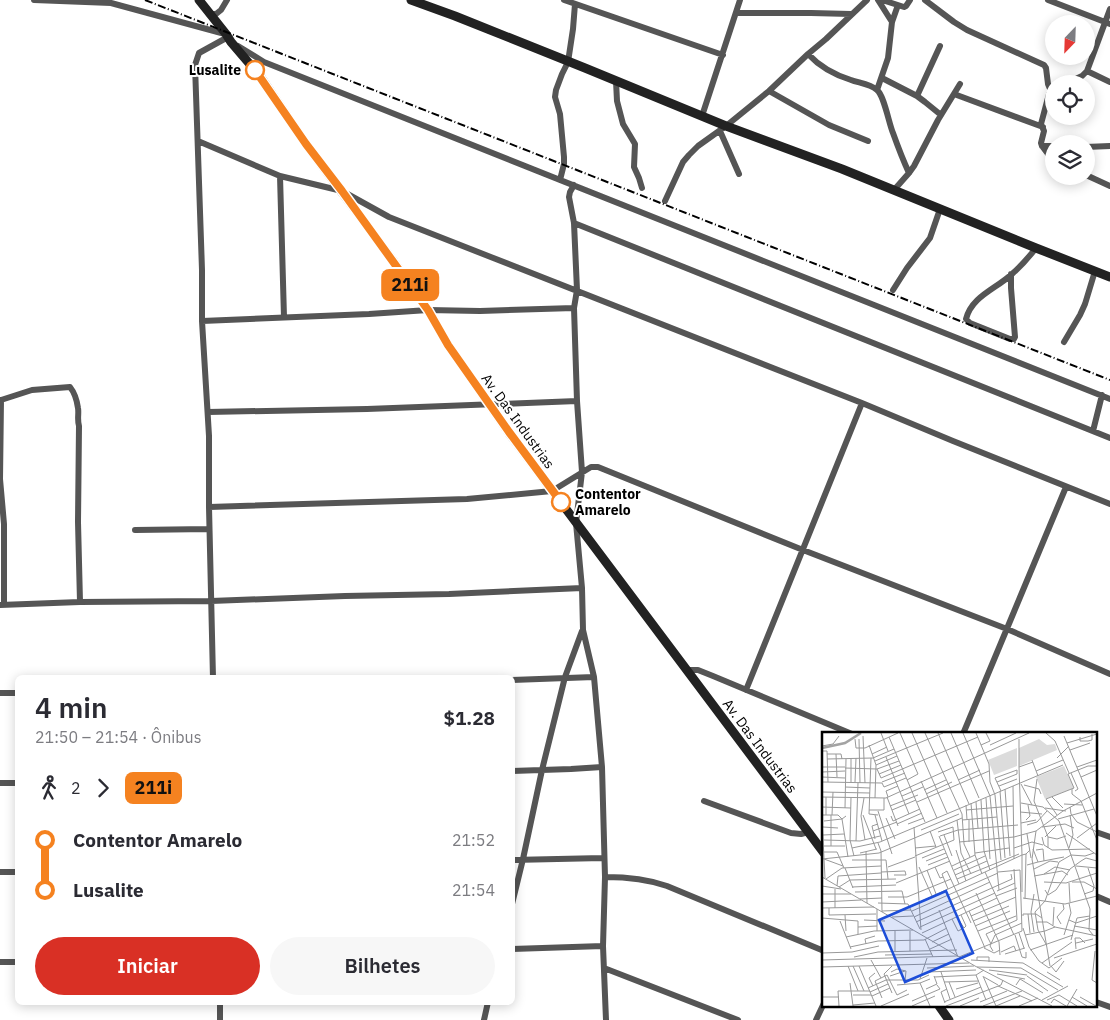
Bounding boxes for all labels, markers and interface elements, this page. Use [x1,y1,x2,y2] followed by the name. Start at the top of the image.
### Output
[1045,15,1095,65] north arrow
[1045,15,1095,185] map controls
[245,60,265,80] marker: Lusalite
[189,61,241,79] place label: Lusalite
[1045,75,1095,125] button: locate
[1045,135,1095,185] button: layers
[375,269,445,301] line badge: 211i
[391,273,429,296] text: 211i
[477,370,559,472] street label: Av. Das Industrias
[575,485,641,519] place label: Contentor Amarelo
[551,492,571,512] marker: Contentor Amarelo
[35,689,107,726] text: 4 min
[719,695,801,797] street label: Av. Das Industrias
[443,706,495,730] text: $1.28
[35,727,201,747] text: 21:50 – 21:54 · Ônibus
[822,732,1098,1008] inset map
[35,774,63,802] icon: walk
[89,774,117,802] icon: forward
[135,776,172,799] text: 211i
[71,778,81,798] text: 2
[73,828,242,852] text: Contentor Amarelo
[452,830,495,850] text: 21:52
[73,878,144,902] text: Lusalite
[452,880,495,900] text: 21:54
[35,937,260,995] button: Iniciar
[270,937,495,995] button: Bilhetes

